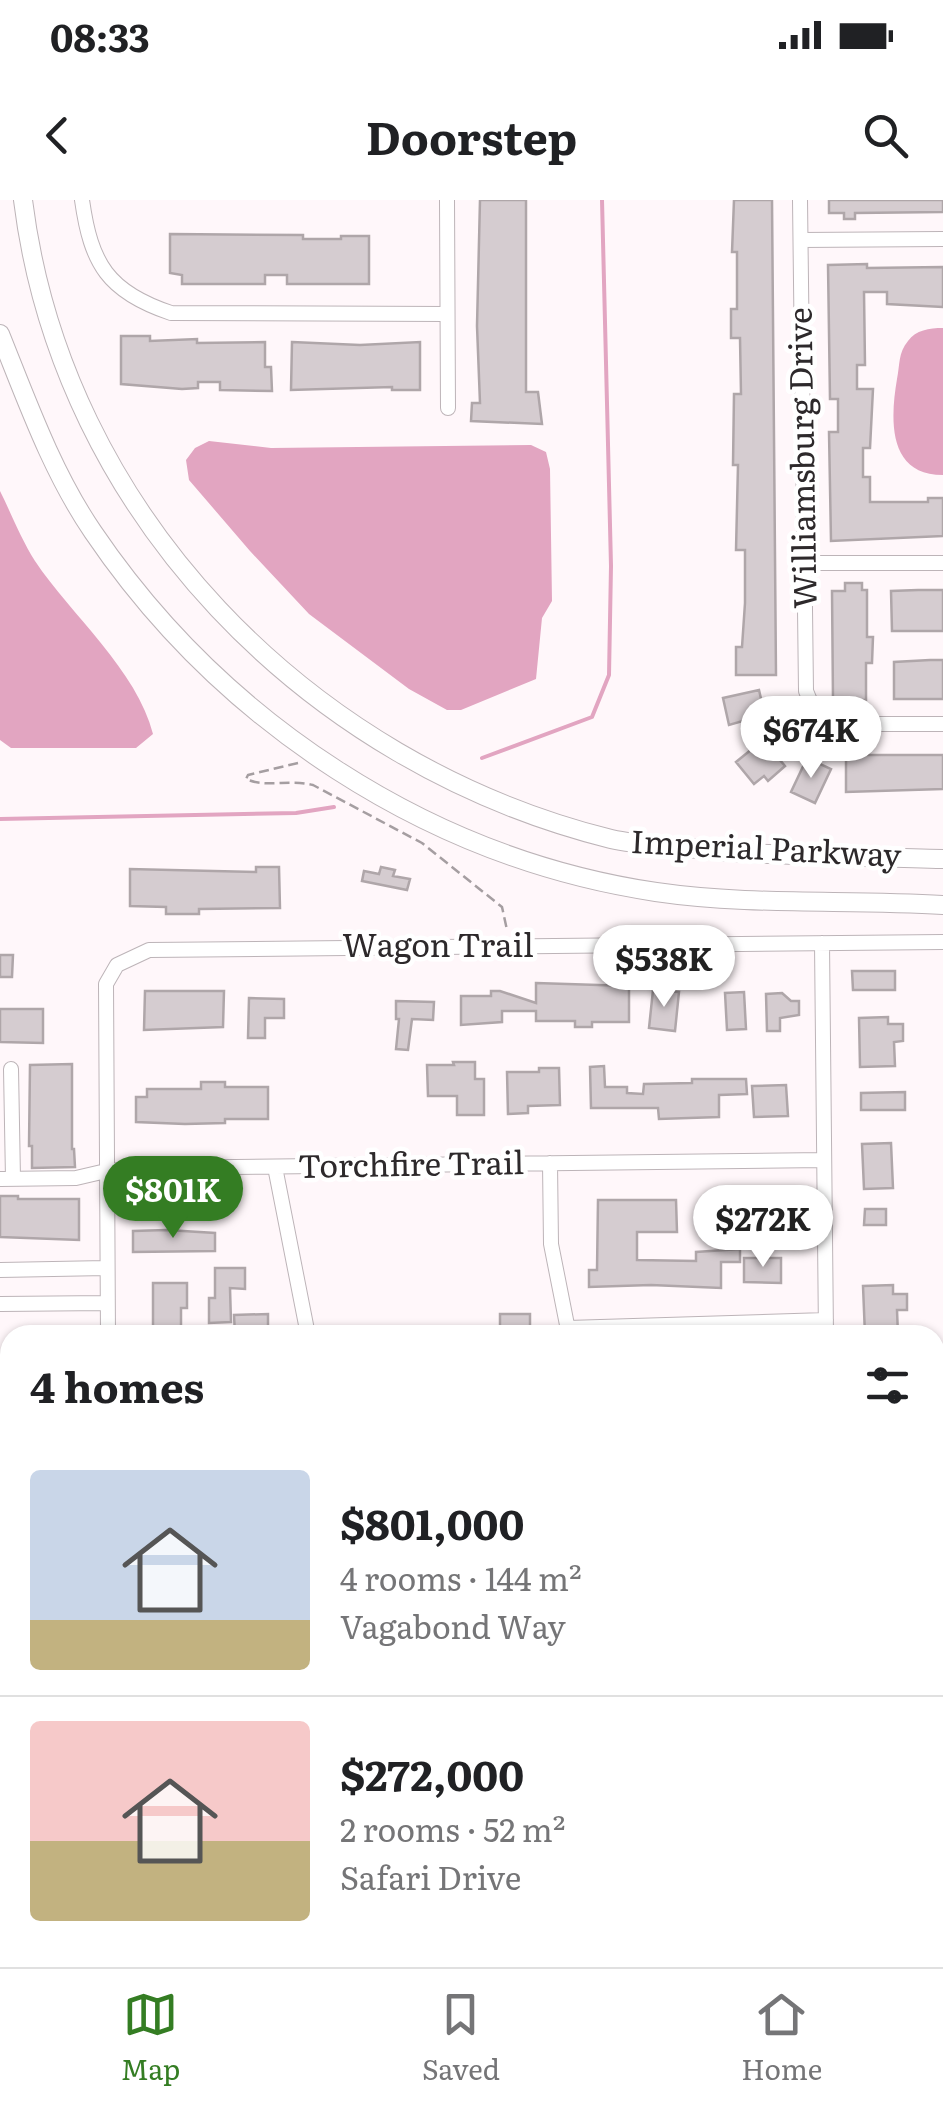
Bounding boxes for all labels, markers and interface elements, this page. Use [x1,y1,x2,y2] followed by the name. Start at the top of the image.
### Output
[50,7,150,64] text: 08:33
[366,102,577,169] text: Doorstep
[30,108,85,163] icon: back
[858,108,913,163] icon: search
[773,307,827,609] street label: Williamsburg Drive
[741,696,881,781] pin: $674K
[763,704,859,752] text: $674K
[630,815,903,877] street label: Imperial Parkway
[342,919,534,967] street label: Wagon Trail
[594,925,734,1010] pin: $538K
[615,933,713,981] text: $538K
[297,1136,524,1188] street label: Torchfire Trail
[103,1156,243,1241] pin: $801K
[125,1164,221,1212] text: $801K
[693,1185,833,1270] pin: $272K
[715,1193,811,1241] text: $272K
[30,1354,204,1416] text: 4 homes
[860,1358,915,1413] icon: filters
[340,1491,524,1553] text: $801,000
[110,1510,230,1630] icon: home
[340,1553,582,1601] text: 4 rooms · 144 m²
[340,1601,566,1649] text: Vagabond Way
[340,1742,524,1804] text: $272,000
[110,1761,230,1881] icon: home
[340,1804,566,1852] text: 2 rooms · 52 m²
[340,1852,521,1900] text: Safari Drive
[121,1987,180,2089] tab: Map
[422,1987,500,2089] tab: Saved
[741,1987,822,2089] tab: Home

